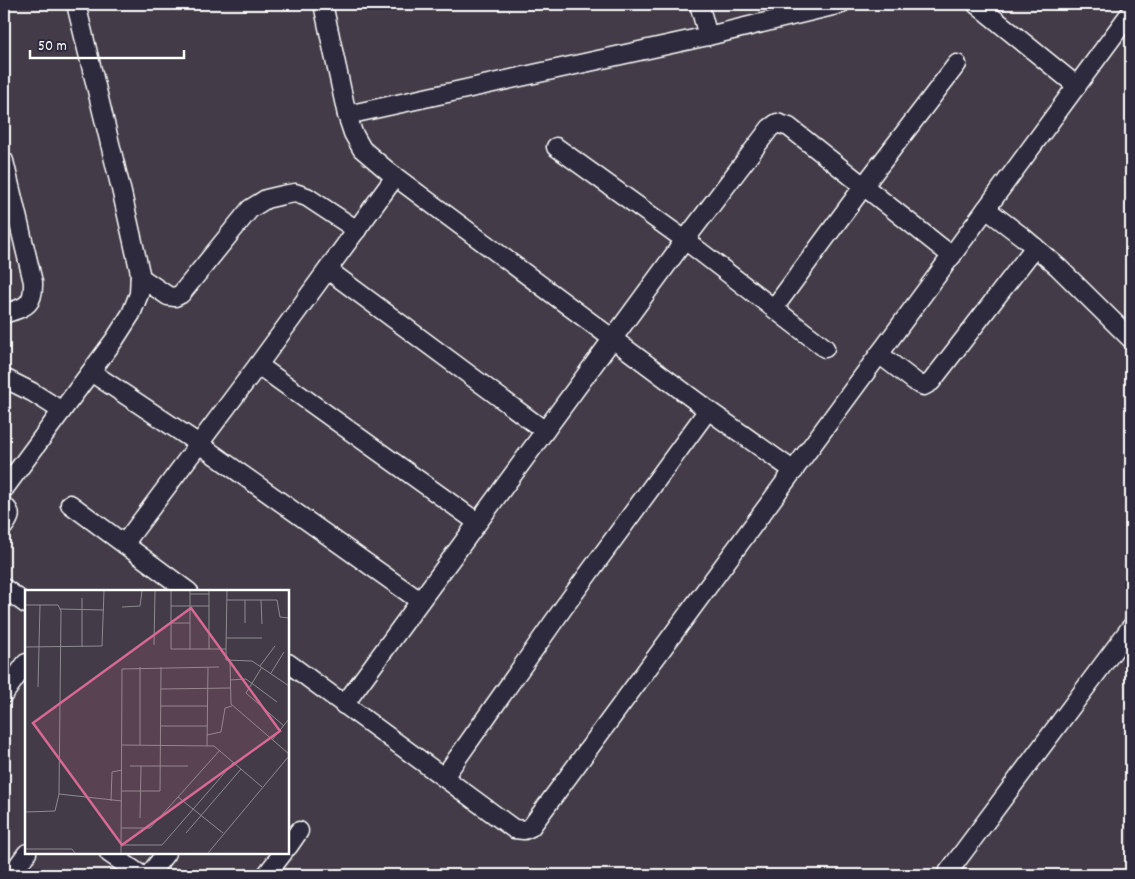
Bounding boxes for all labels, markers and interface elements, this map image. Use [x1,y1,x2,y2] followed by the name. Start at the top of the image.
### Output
[30,28,184,60] scale bar
[38,36,67,58] text: 50 m
[25,590,289,854] inset map

